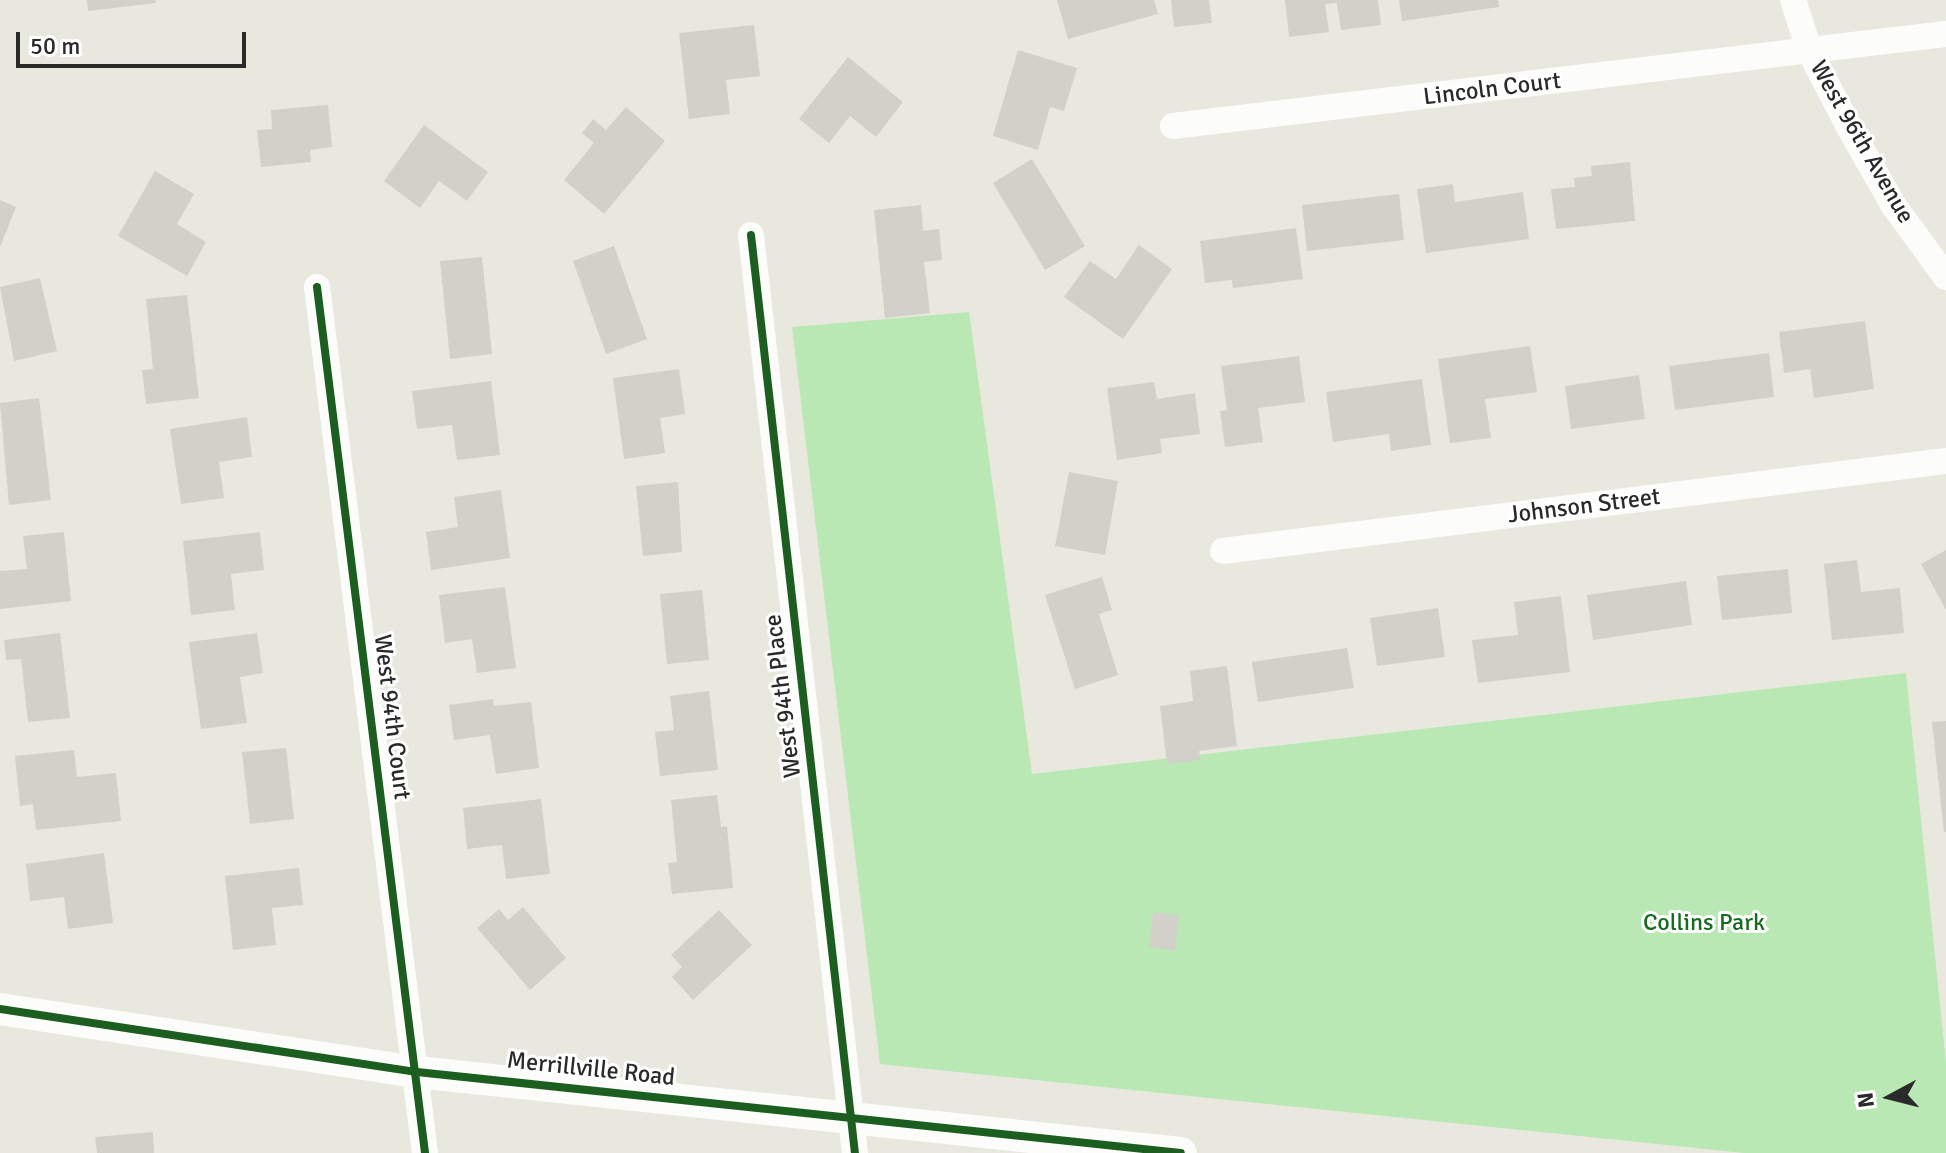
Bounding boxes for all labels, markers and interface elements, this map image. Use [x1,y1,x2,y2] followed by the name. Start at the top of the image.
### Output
[20,16,250,66] scale bar
[30,31,80,61] text: 50 m
[1804,55,1920,229] street label: West 96th Avenue
[1422,66,1562,112] street label: Lincoln Court
[1506,482,1662,530] street label: Johnson Street
[759,613,807,779] street label: West 94th Place
[368,633,416,801] street label: West 94th Court
[1643,909,1765,937] park label: Collins Park
[505,1046,677,1092] street label: Merrillville Road
[1850,1057,1930,1137] north arrow
[1851,1091,1880,1109] text: N

